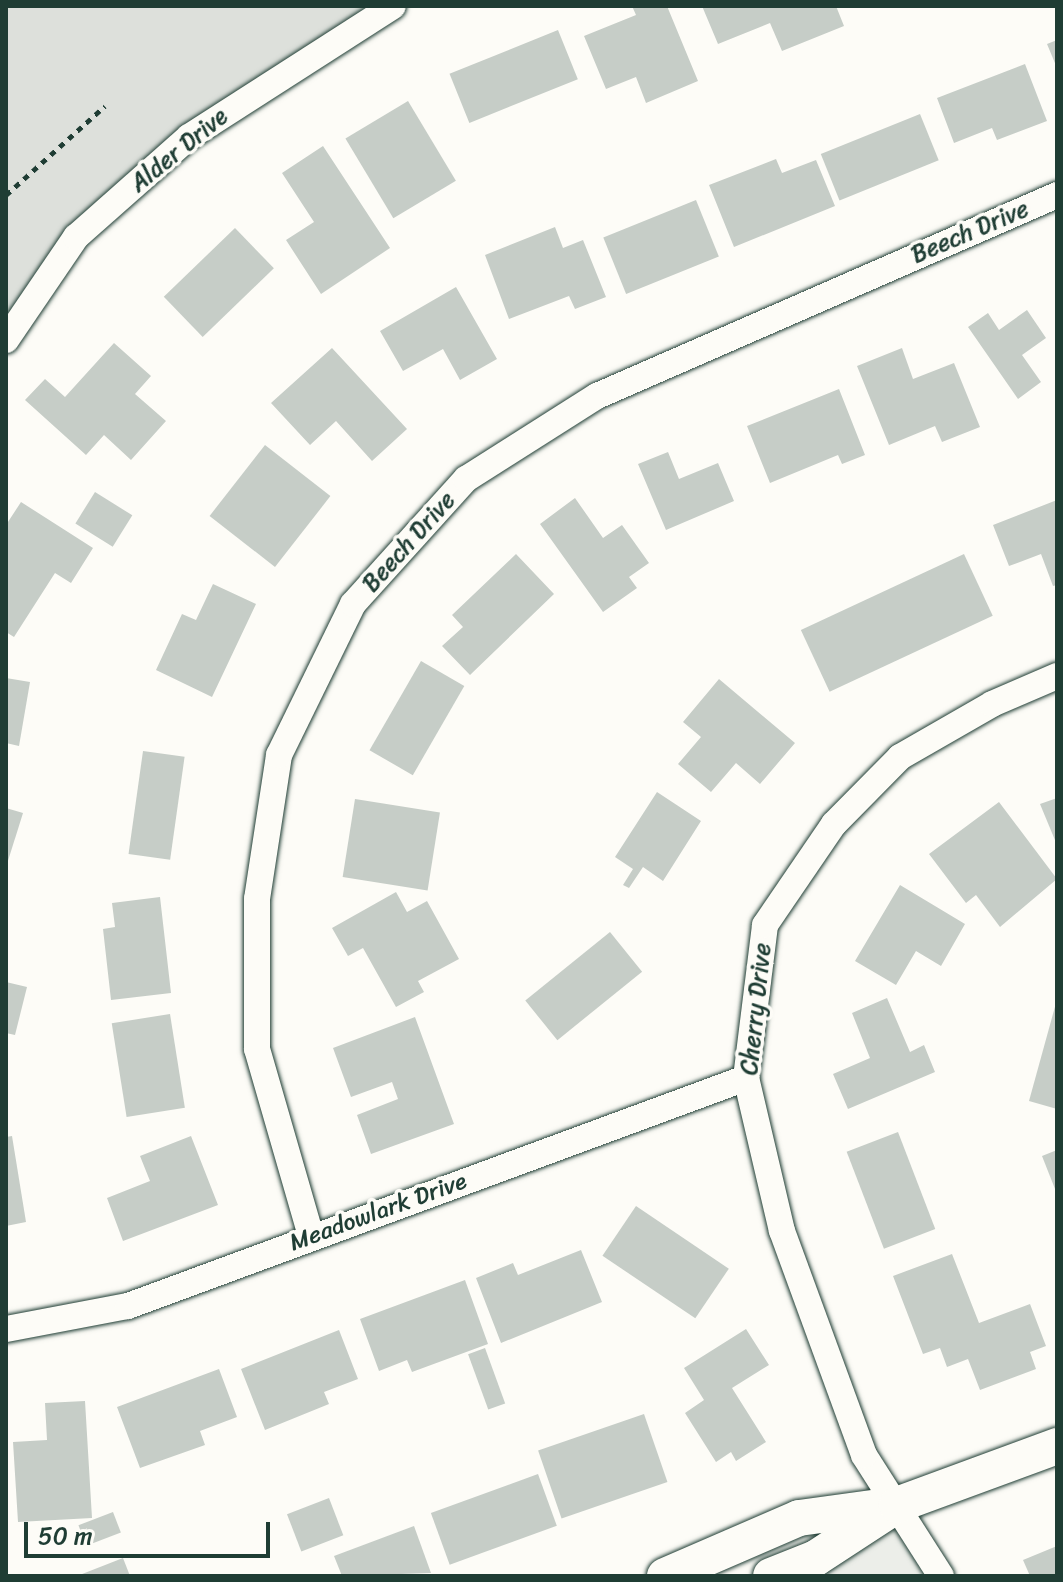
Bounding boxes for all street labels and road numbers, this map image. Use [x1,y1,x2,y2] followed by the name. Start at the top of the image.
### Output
[124,102,234,198] street label: Alder Drive
[907,194,1033,270] street label: Beech Drive
[357,486,461,598] street label: Beech Drive
[735,942,777,1076] street label: Cherry Drive
[285,1166,471,1258] street label: Meadowlark Drive

